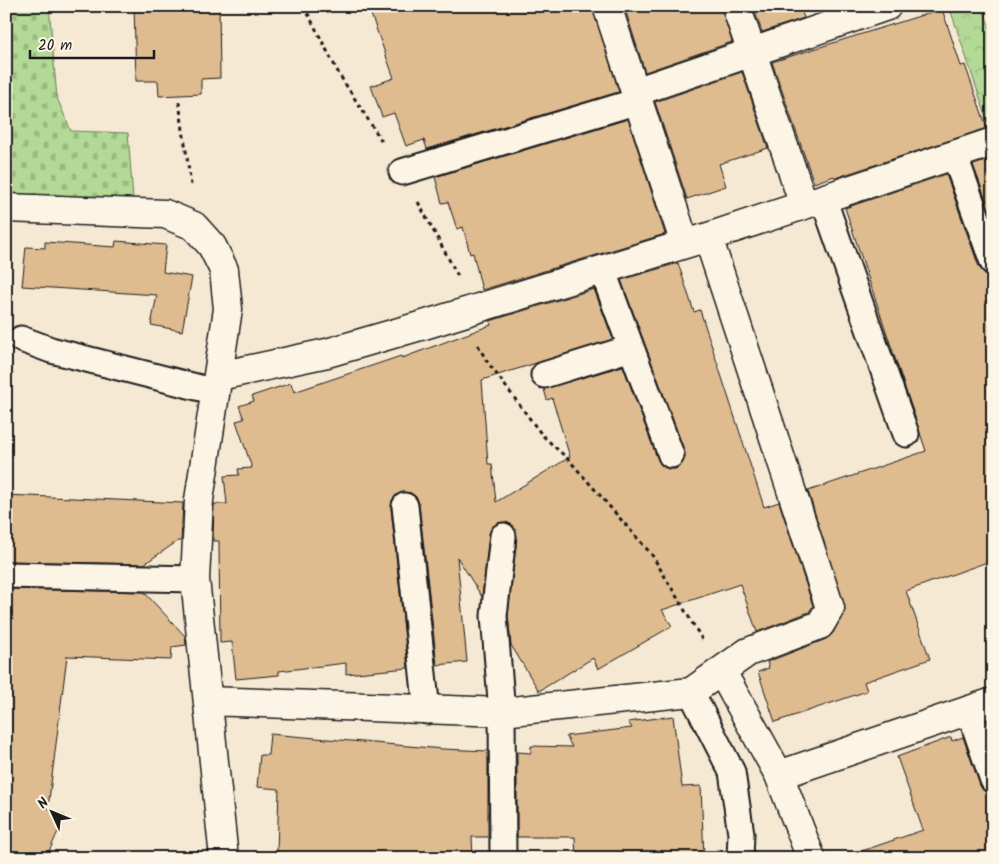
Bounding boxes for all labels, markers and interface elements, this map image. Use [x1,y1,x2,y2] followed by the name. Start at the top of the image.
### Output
[30,28,154,60] scale bar
[38,34,72,58] text: 20 m
[28,786,78,836] north arrow
[32,793,54,814] text: N

